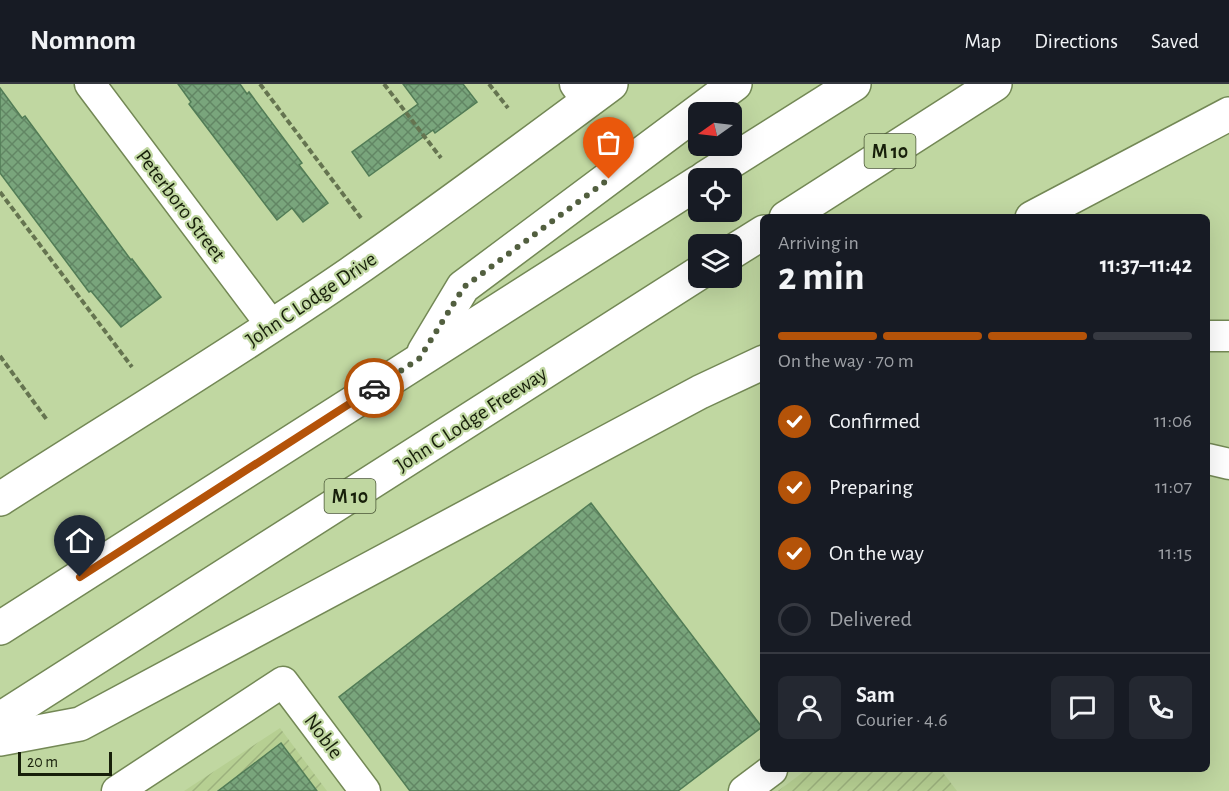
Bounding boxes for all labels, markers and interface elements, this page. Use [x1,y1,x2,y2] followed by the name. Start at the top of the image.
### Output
[30,27,136,55] text: Nomnom
[965,31,1001,52] text: Map
[1034,31,1118,52] text: Directions
[1151,31,1199,52] text: Saved
[688,102,742,156] north arrow
[688,102,742,288] map controls
[583,117,634,179] pin
[592,126,625,159] icon: bag
[864,134,916,168] road number: M 10
[132,146,229,265] street label: Peterboro Street
[688,168,742,222] button: locate
[778,233,859,253] text: Arriving in
[688,234,742,288] button: layers
[242,248,380,351] street label: John C Lodge Drive
[1100,254,1192,276] text: 11:37–11:42
[778,258,865,297] text: 2 min
[778,351,914,371] text: On the way · 70 m
[344,358,404,418] courier
[392,363,551,476] street label: John C Lodge Freeway
[358,372,391,405] icon: car
[778,405,811,438] icon: check
[829,410,920,432] text: Confirmed
[1154,411,1192,431] text: 11:06
[778,471,811,504] icon: check
[829,476,913,498] text: Preparing
[1155,477,1192,497] text: 11:07
[324,479,376,513] road number: M 10
[54,515,105,577] pin
[63,524,96,557] icon: home
[778,537,811,570] icon: check
[829,542,924,564] text: On the way
[1158,543,1192,563] text: 11:15
[829,608,912,630] text: Delivered
[778,676,841,739] button: person
[1051,676,1114,739] button: chat
[1129,676,1192,739] button: phone
[856,684,895,706] text: Sam
[300,710,347,763] street label: Noble
[856,710,948,730] text: Courier · 4.6
[18,749,112,776] scale bar
[27,754,58,770] text: 20 m

